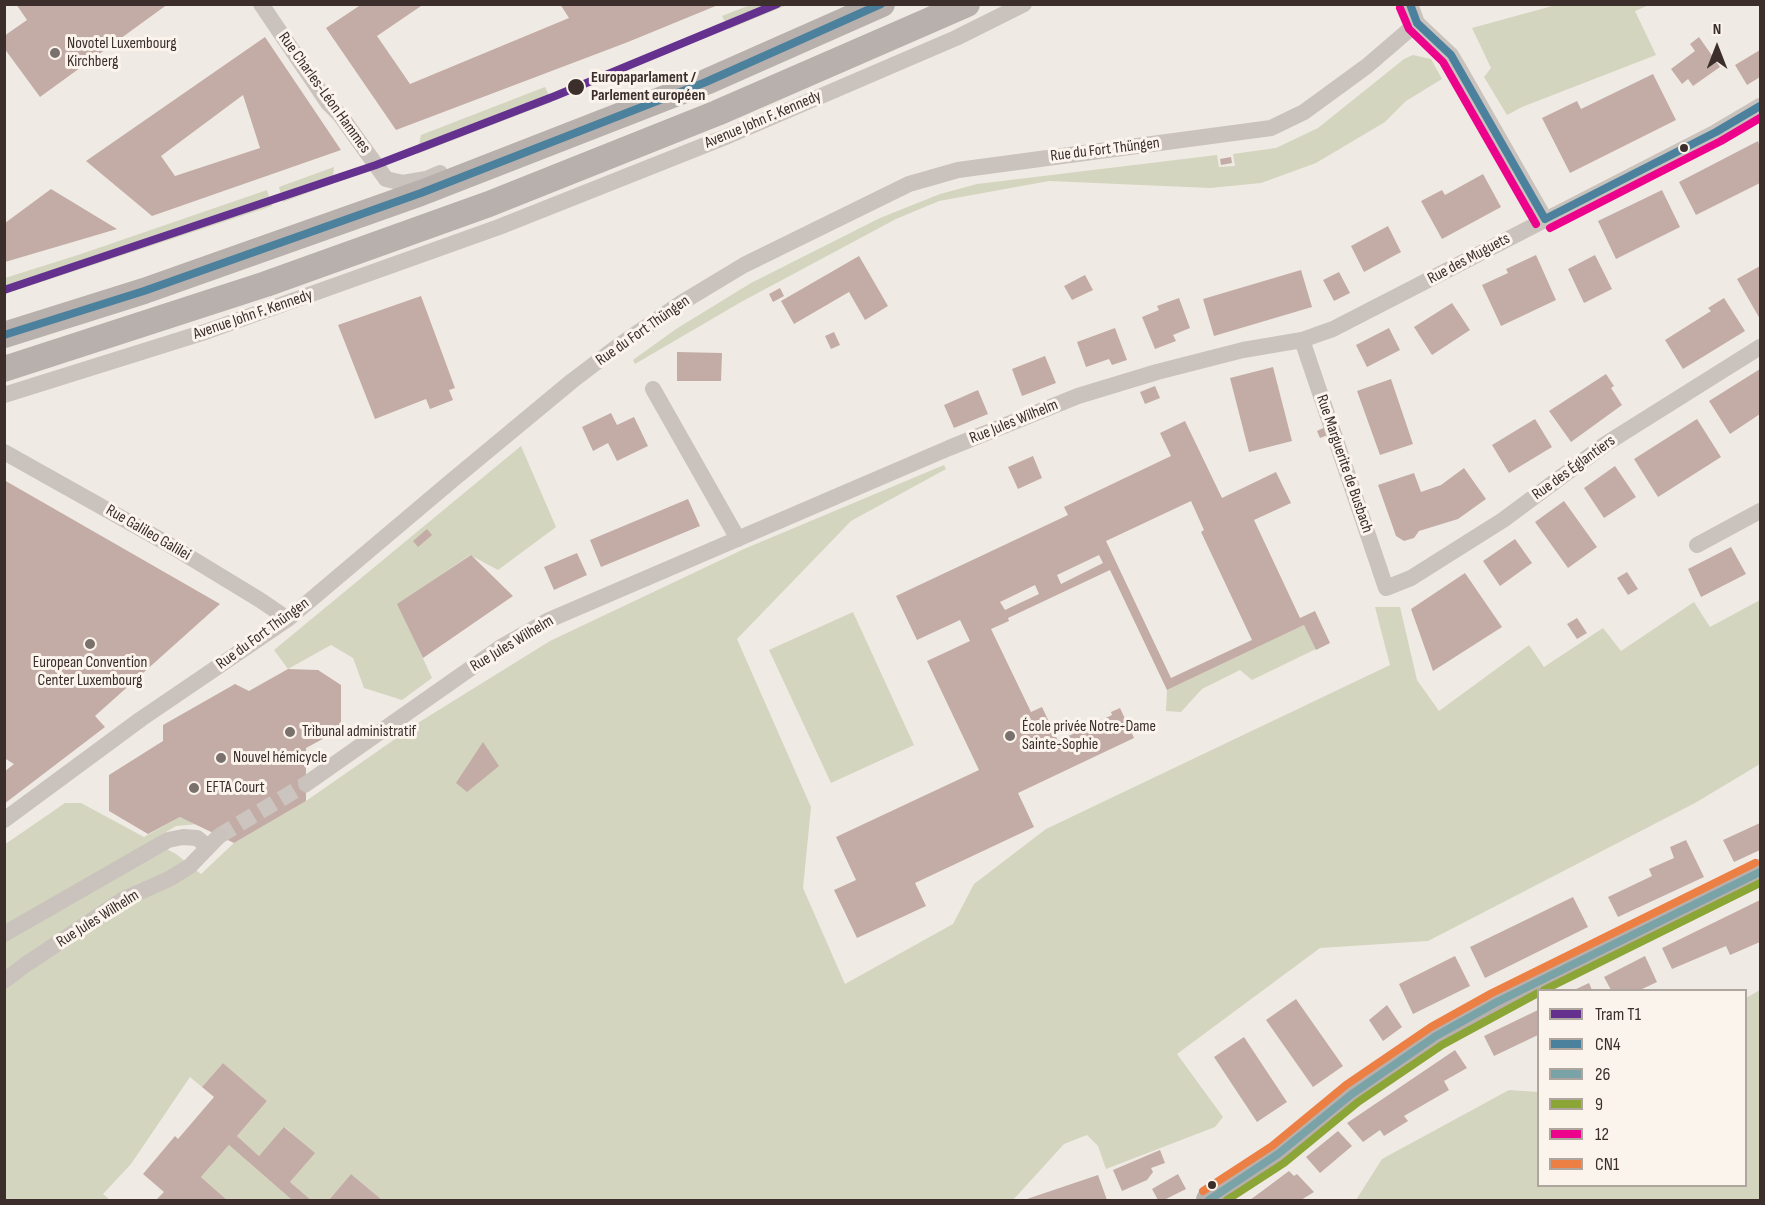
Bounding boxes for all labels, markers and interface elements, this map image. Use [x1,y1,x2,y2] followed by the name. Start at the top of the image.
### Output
[1687,18,1747,78] north arrow
[1713,20,1721,39] text: N
[274,29,374,157] street label: Rue Charles-Léon Hammes
[67,34,177,72] place label: Novotel Luxembourg Kirchberg
[48,46,62,60] marker: Novotel Luxembourg Kirchberg
[591,68,705,106] place label: Europaparlament / Parlement européen
[566,77,586,97] marker: Europaparlament / Parlement européen
[702,87,824,153] street label: Avenue John F. Kennedy
[1049,134,1161,166] street label: Rue du Fort Thüngen
[1678,142,1690,154] unlabelled marker
[1424,229,1514,289] street label: Rue des Muguets
[191,286,315,344] street label: Avenue John F. Kennedy
[592,292,694,370] street label: Rue du Fort Thüngen
[1311,392,1377,536] street label: Rue Marguerite de Busbach
[967,396,1061,448] street label: Rue Jules Wilhelm
[1529,431,1619,505] street label: Rue des Églantiers
[102,501,194,565] street label: Rue Galileo Galilei
[213,594,313,674] street label: Rue du Fort Thüngen
[467,612,557,676] street label: Rue Jules Wilhelm
[83,637,97,651] marker: European Convention Center Luxembourg
[33,653,147,691] place label: European Convention Center Luxembourg
[1022,717,1156,755] place label: École privée Notre-Dame Sainte-Sophie
[302,722,416,742] place label: Tribunal administratif
[283,725,297,739] marker: Tribunal administratif
[1003,729,1017,743] marker: École privée Notre-Dame Sainte-Sophie
[233,748,327,768] place label: Nouvel hémicycle
[214,751,228,765] marker: Nouvel hémicycle
[206,778,265,798] place label: EFTA Court
[187,781,201,795] marker: EFTA Court
[53,886,143,952] street label: Rue Jules Wilhelm
[1537,989,1747,1187] legend
[1595,1004,1641,1025] text: Tram T1
[1595,1034,1620,1055] text: CN4
[1595,1064,1610,1085] text: 26
[1595,1094,1603,1115] text: 9
[1595,1124,1609,1145] text: 12
[1595,1154,1619,1175] text: CN1
[1206,1179,1218,1191] unlabelled marker

